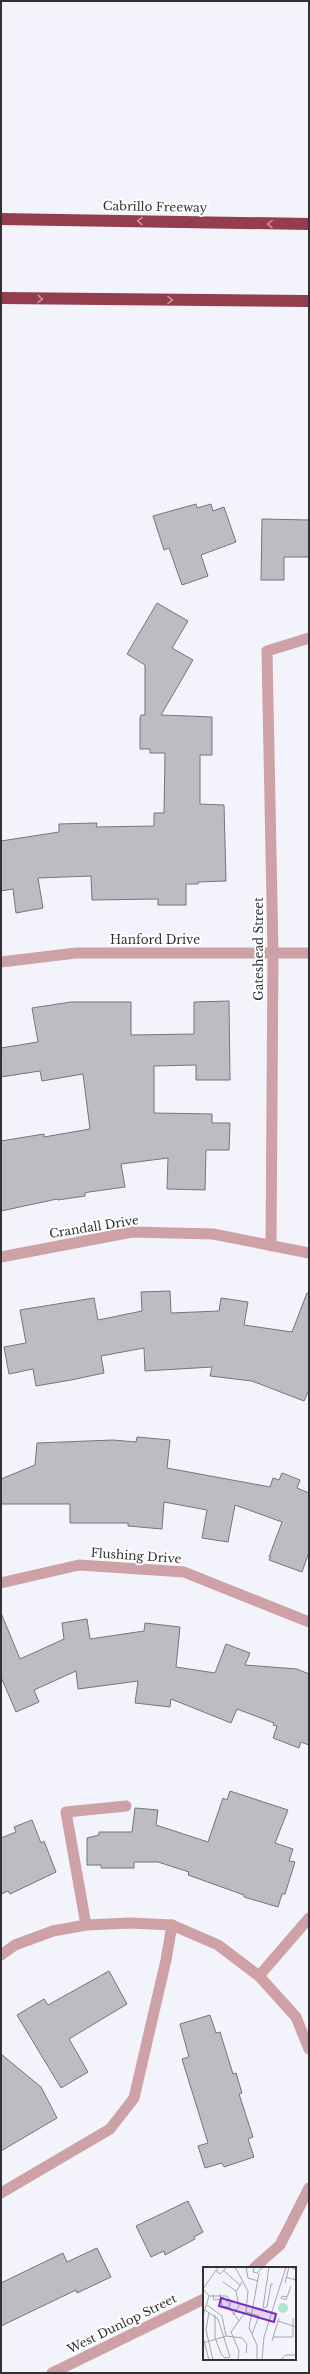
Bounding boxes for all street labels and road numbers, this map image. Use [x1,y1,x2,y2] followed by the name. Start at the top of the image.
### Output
[103,198,208,215] street label: Cabrillo Freeway
[251,897,266,1001] street label: Gateshead Street
[110,932,200,947] street label: Hanford Drive
[48,1212,140,1241] street label: Crandall Drive
[90,1545,182,1566] street label: Flushing Drive
[64,2290,179,2357] street label: West Dunlop Street

